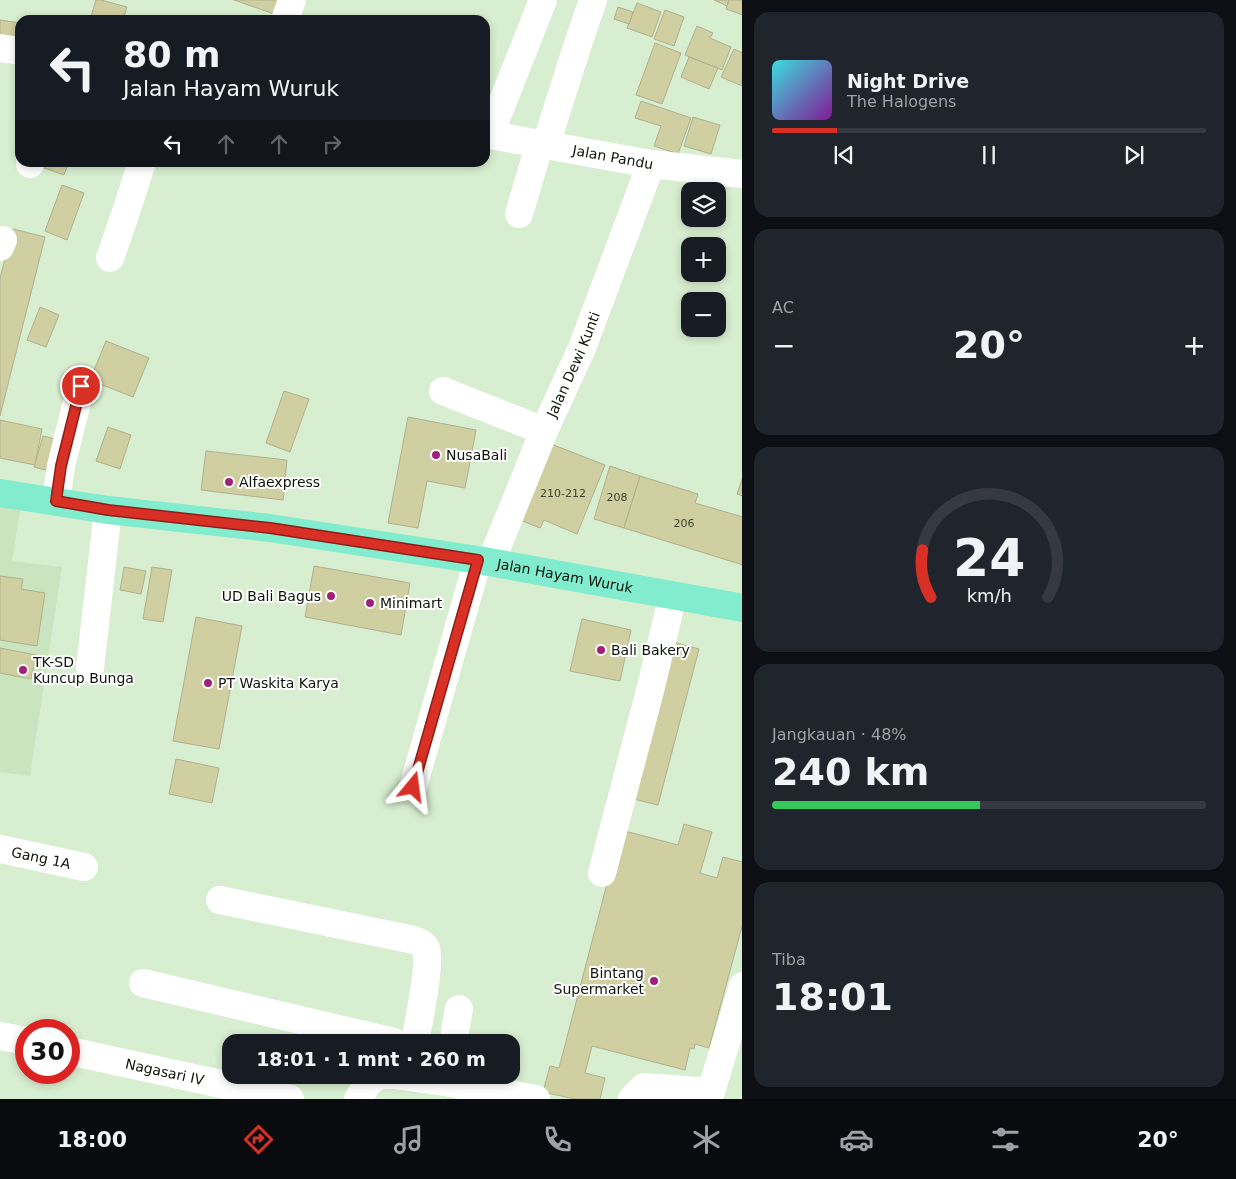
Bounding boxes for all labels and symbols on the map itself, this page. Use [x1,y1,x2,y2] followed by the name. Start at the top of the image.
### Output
[570,142,655,172] street label: Jalan Pandu
[543,310,603,421] street label: Jalan Dewi Kunti
[60,365,102,407] pin
[446,447,507,463] place label: NusaBali
[430,449,442,461] marker: NusaBali
[239,474,320,490] place label: Alfaexpress
[223,476,235,488] marker: Alfaexpress
[540,487,586,500] house number: 210-212
[607,491,628,504] house number: 208
[674,517,695,530] house number: 206
[495,555,635,596] street label: Jalan Hayam Wuruk
[222,588,321,604] place label: UD Bali Bagus
[325,590,337,602] marker: UD Bali Bagus
[380,595,443,611] place label: Minimart
[364,597,376,609] marker: Minimart
[611,642,690,658] place label: Bali Bakery
[595,644,607,656] marker: Bali Bakery
[32,654,134,686] place label: TK-SD Kuncup Bunga
[17,664,29,676] marker: TK-SD Kuncup Bunga
[218,675,339,691] place label: PT Waskita Karya
[202,677,214,689] marker: PT Waskita Karya
[386,760,438,812] position arrow
[10,844,73,872] street label: Gang 1A
[554,965,645,997] place label: Bintang Supermarket
[648,975,660,987] marker: Bintang Supermarket
[15,1019,80,1084] speed limit sign: 30
[124,1055,206,1088] street label: Nagasari IV

